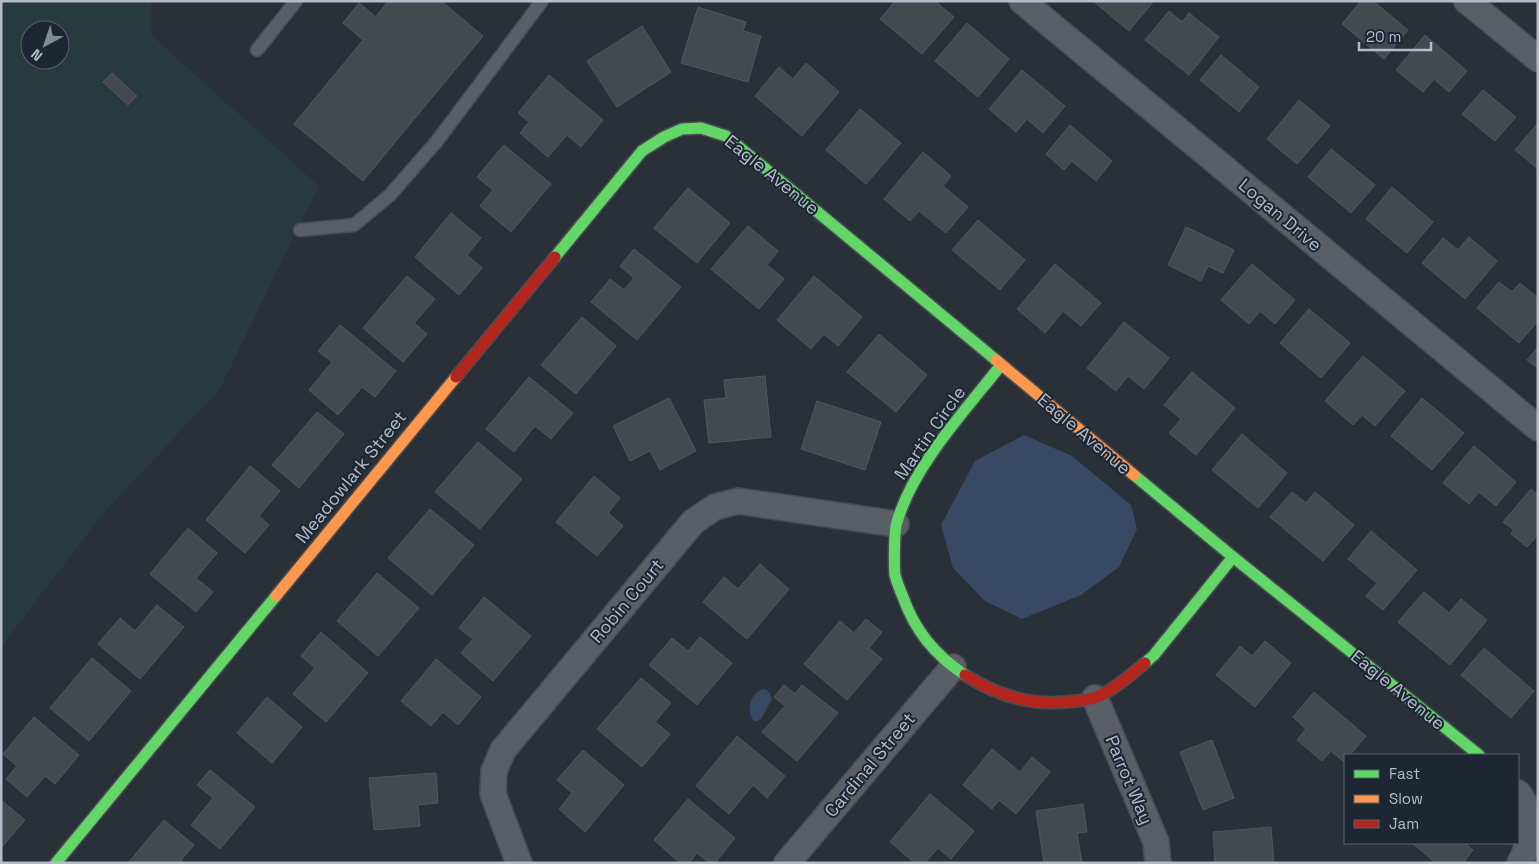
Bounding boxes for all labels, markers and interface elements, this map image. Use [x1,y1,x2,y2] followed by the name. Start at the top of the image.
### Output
[20,20,70,70] north arrow
[1359,20,1432,52] scale bar
[1366,27,1401,46] text: 20 m
[27,45,46,65] text: N
[720,130,824,220] street label: Eagle Avenue
[1234,173,1327,256] street label: Logan Drive
[889,381,970,484] street label: Martin Circle
[1033,388,1136,479] street label: Eagle Avenue
[290,406,411,548] street label: Meadowlark Street
[585,554,668,647] street label: Robin Court
[1346,645,1450,735] street label: Eagle Avenue
[819,708,920,822] street label: Cardinal Street
[1100,732,1159,828] street label: Parrot Way
[1344,754,1519,844] legend
[1389,764,1420,783] text: Fast
[1389,789,1423,808] text: Slow
[1389,814,1419,833] text: Jam

